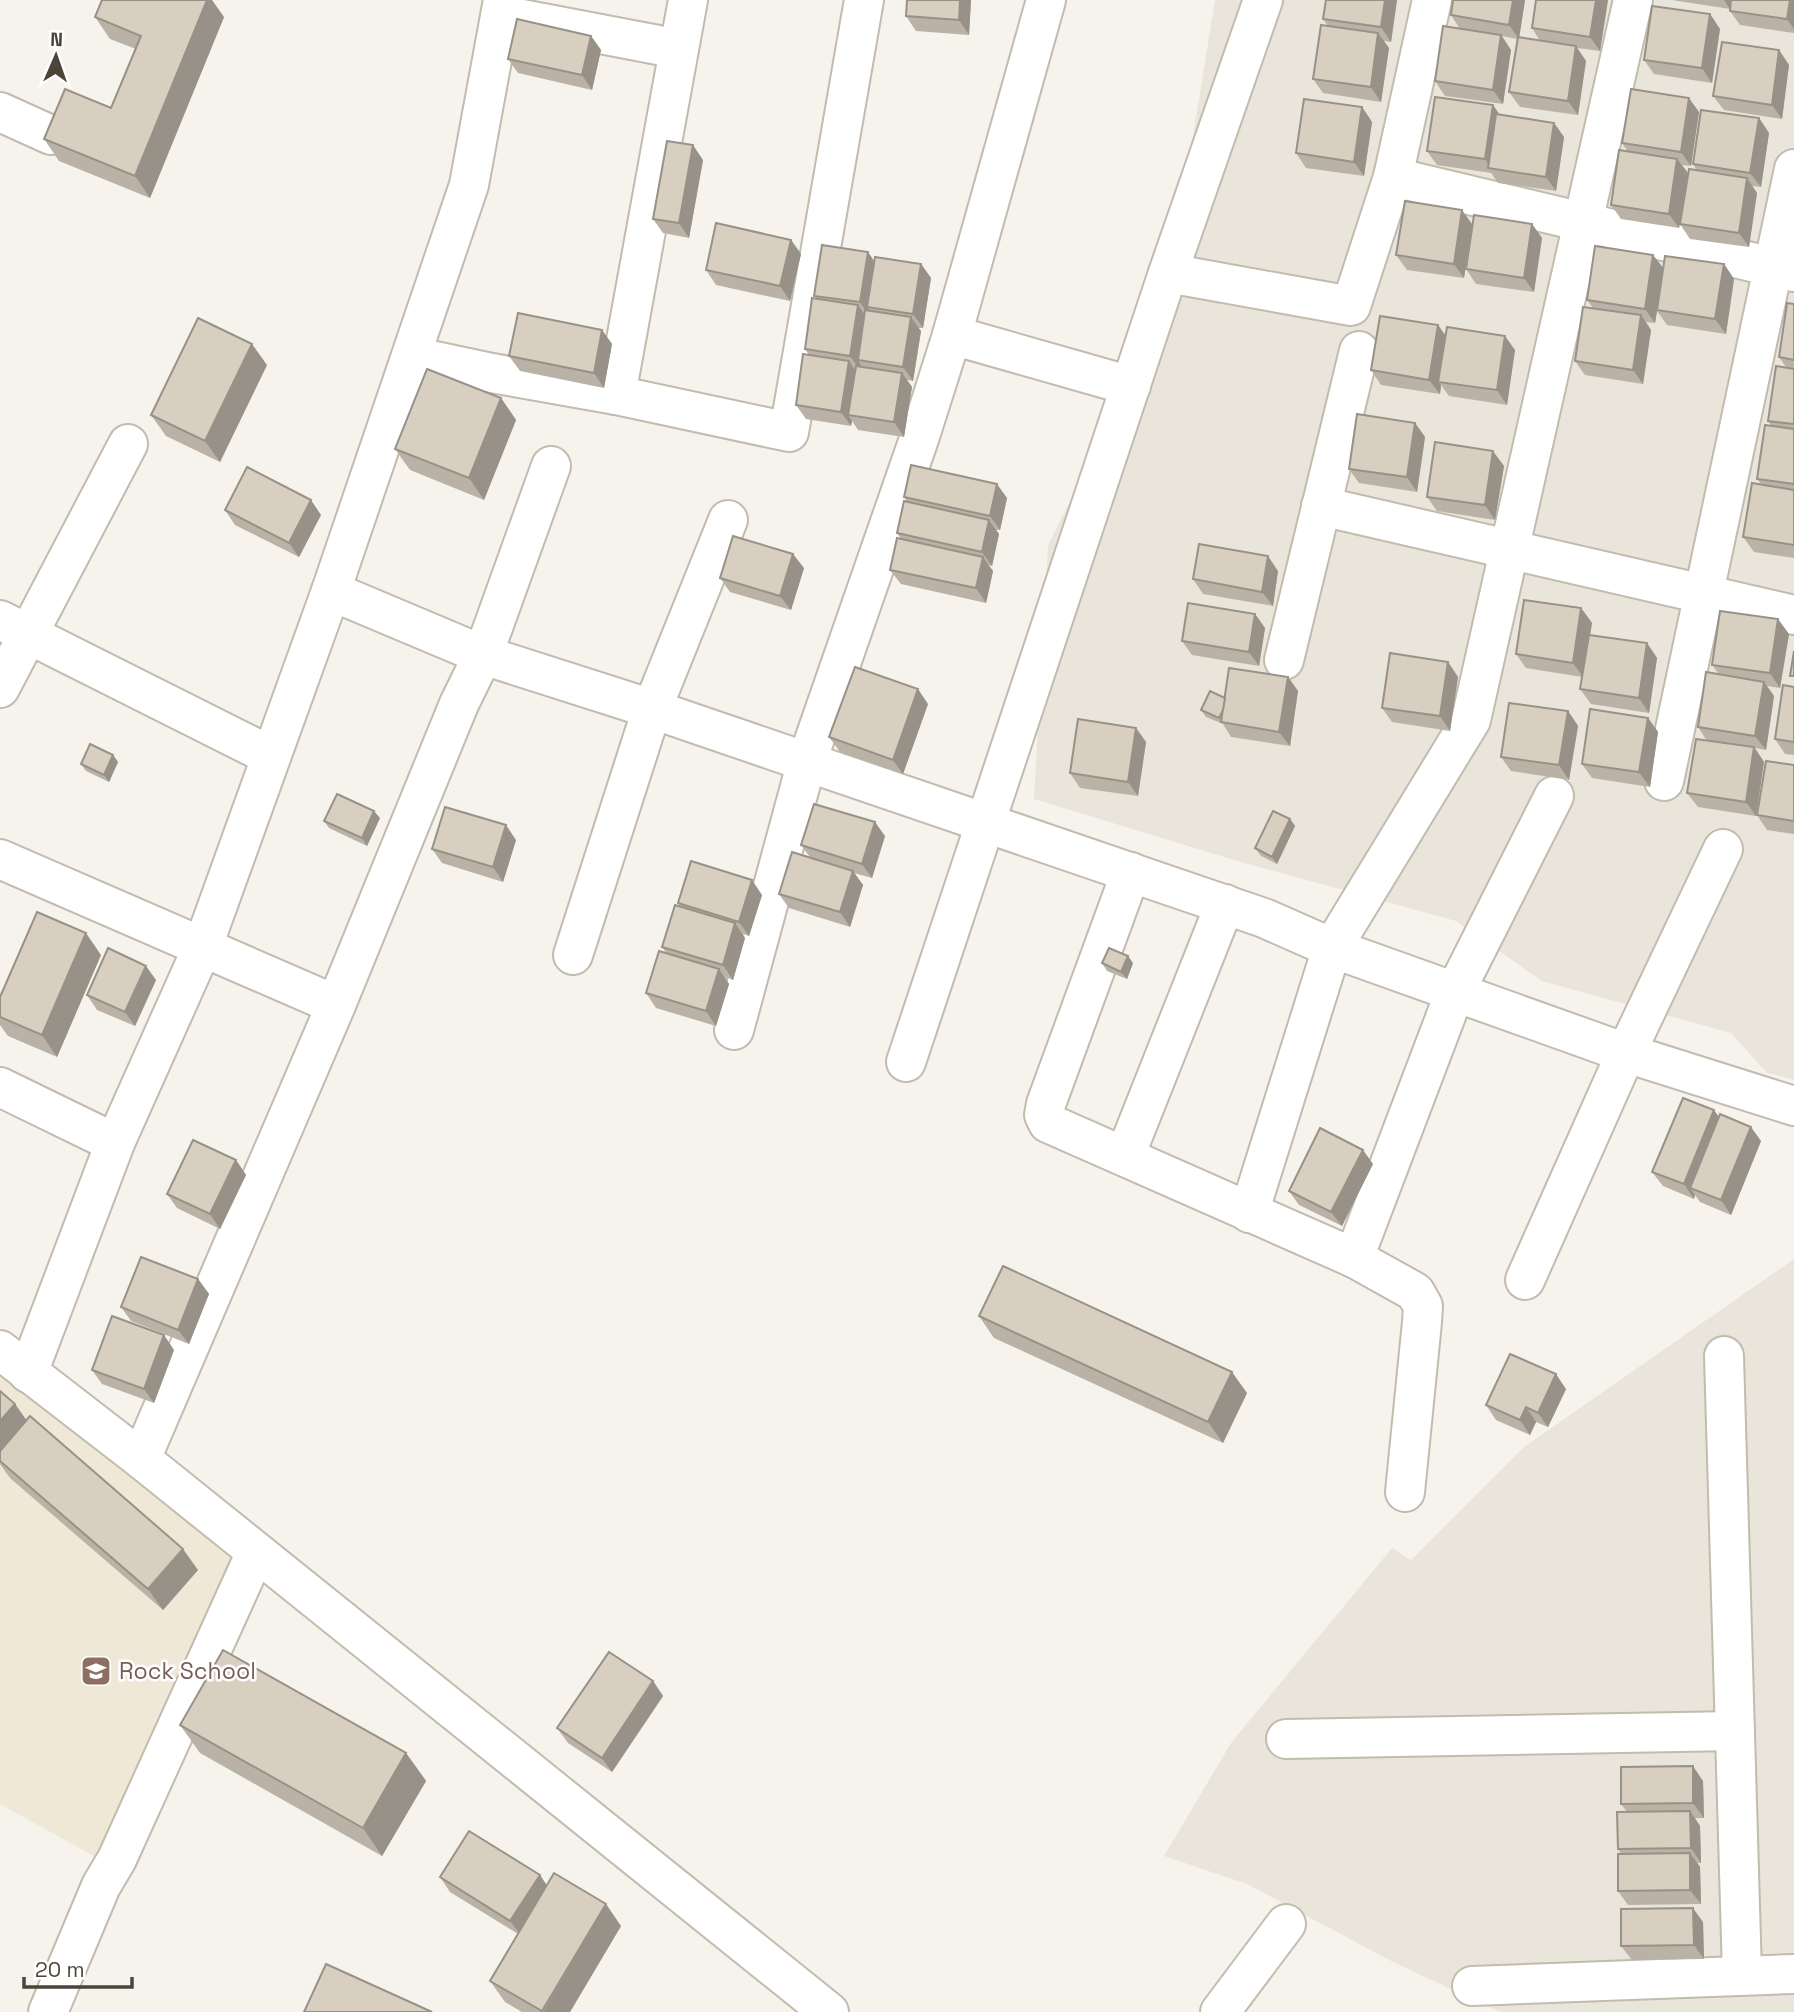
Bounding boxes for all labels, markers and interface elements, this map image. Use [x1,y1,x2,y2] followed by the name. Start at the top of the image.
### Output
[21,21,91,91] north arrow
[50,27,63,52] text: N
[79,1654,113,1688] school or university icon: Rock School
[119,1656,256,1686] place label: Rock School
[24,1946,133,1990] scale bar
[35,1956,85,1983] text: 20 m

